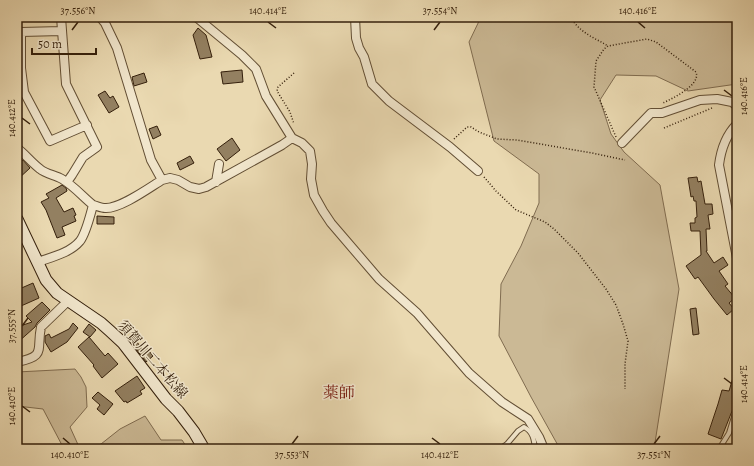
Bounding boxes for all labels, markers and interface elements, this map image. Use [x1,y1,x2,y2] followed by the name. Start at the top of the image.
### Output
[61,4,95,17] text: 37.556°N
[249,4,287,17] text: 140.414°E
[423,4,457,17] text: 37.554°N
[619,4,657,17] text: 140.416°E
[32,30,96,56] scale bar
[38,36,62,52] text: 50 m
[737,77,750,115] text: 140.416°E
[5,99,18,137] text: 140.412°E
[5,309,18,343] text: 37.555°N
[113,316,192,403] street label: 須賀川二本松線
[737,365,750,403] text: 140.414°E
[323,382,355,404] district label: 薬師
[5,387,18,425] text: 140.410°E
[51,448,89,461] text: 140.410°E
[275,448,309,461] text: 37.553°N
[421,448,459,461] text: 140.412°E
[637,448,671,461] text: 37.551°N

